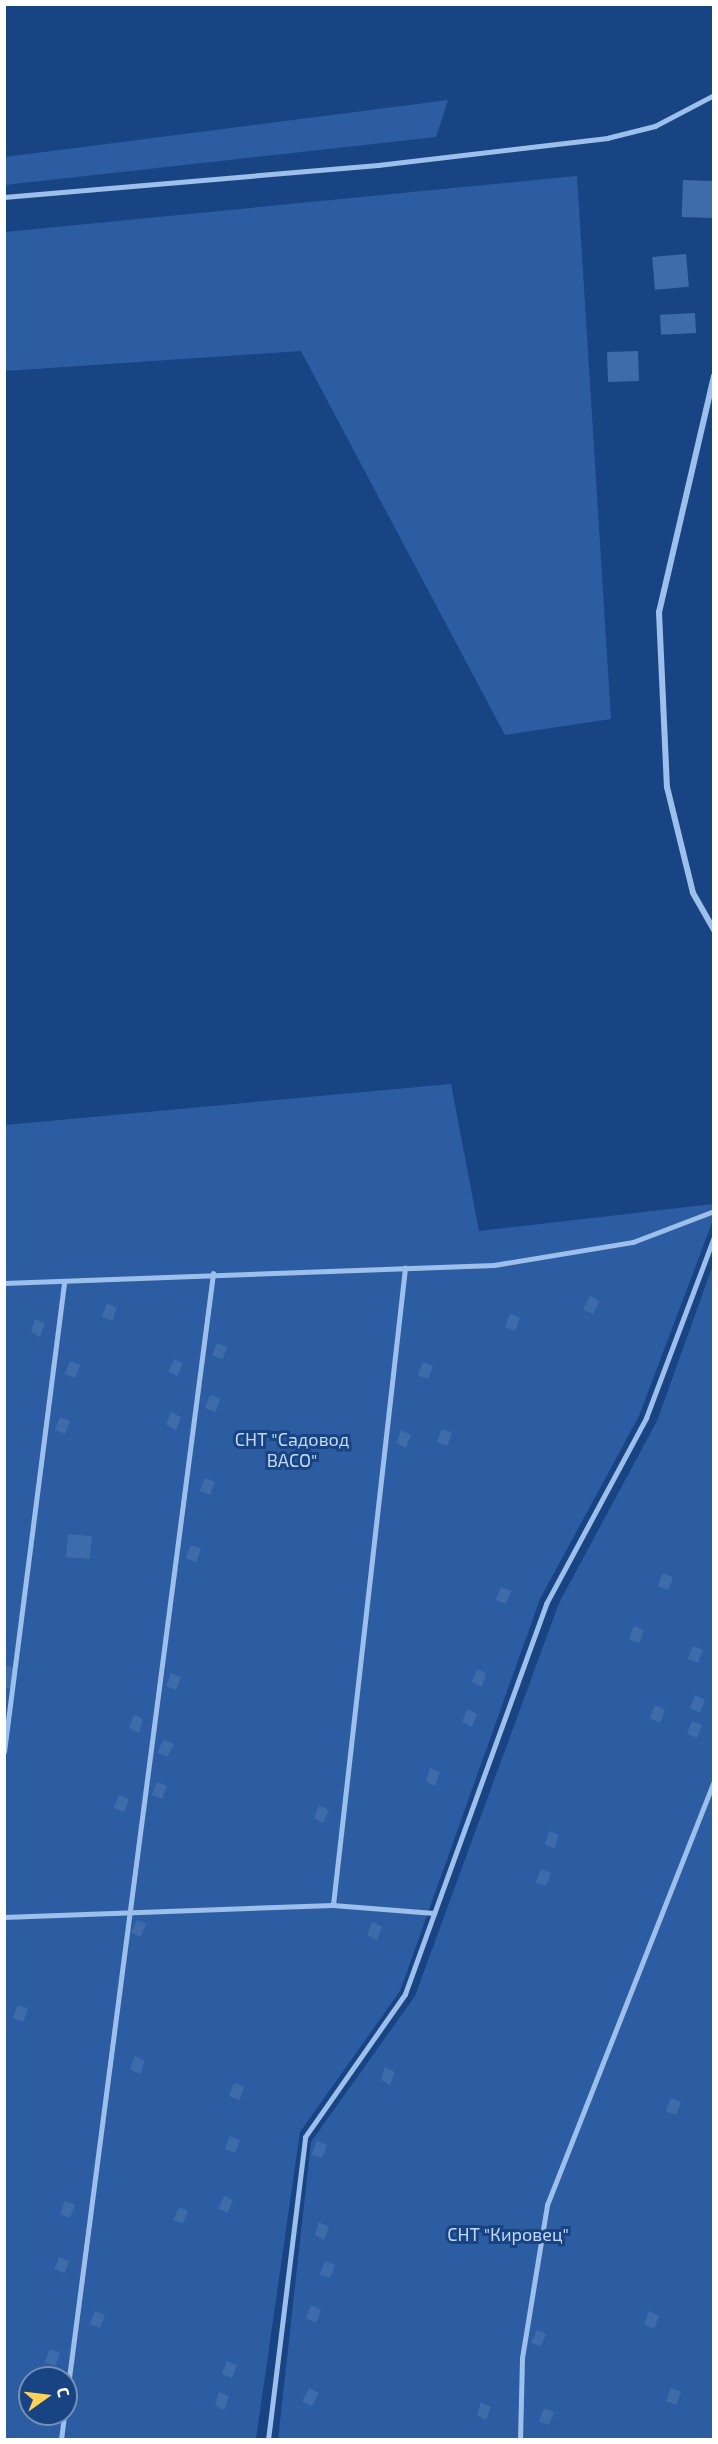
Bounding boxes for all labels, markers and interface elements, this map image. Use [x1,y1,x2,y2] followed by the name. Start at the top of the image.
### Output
[235,1429,349,1472] park label: СНТ "Садовод ВАСО"
[447,2223,569,2245] park label: СНТ "Кировец"
[18,2366,78,2426] north arrow
[54,2385,74,2399] text: С

